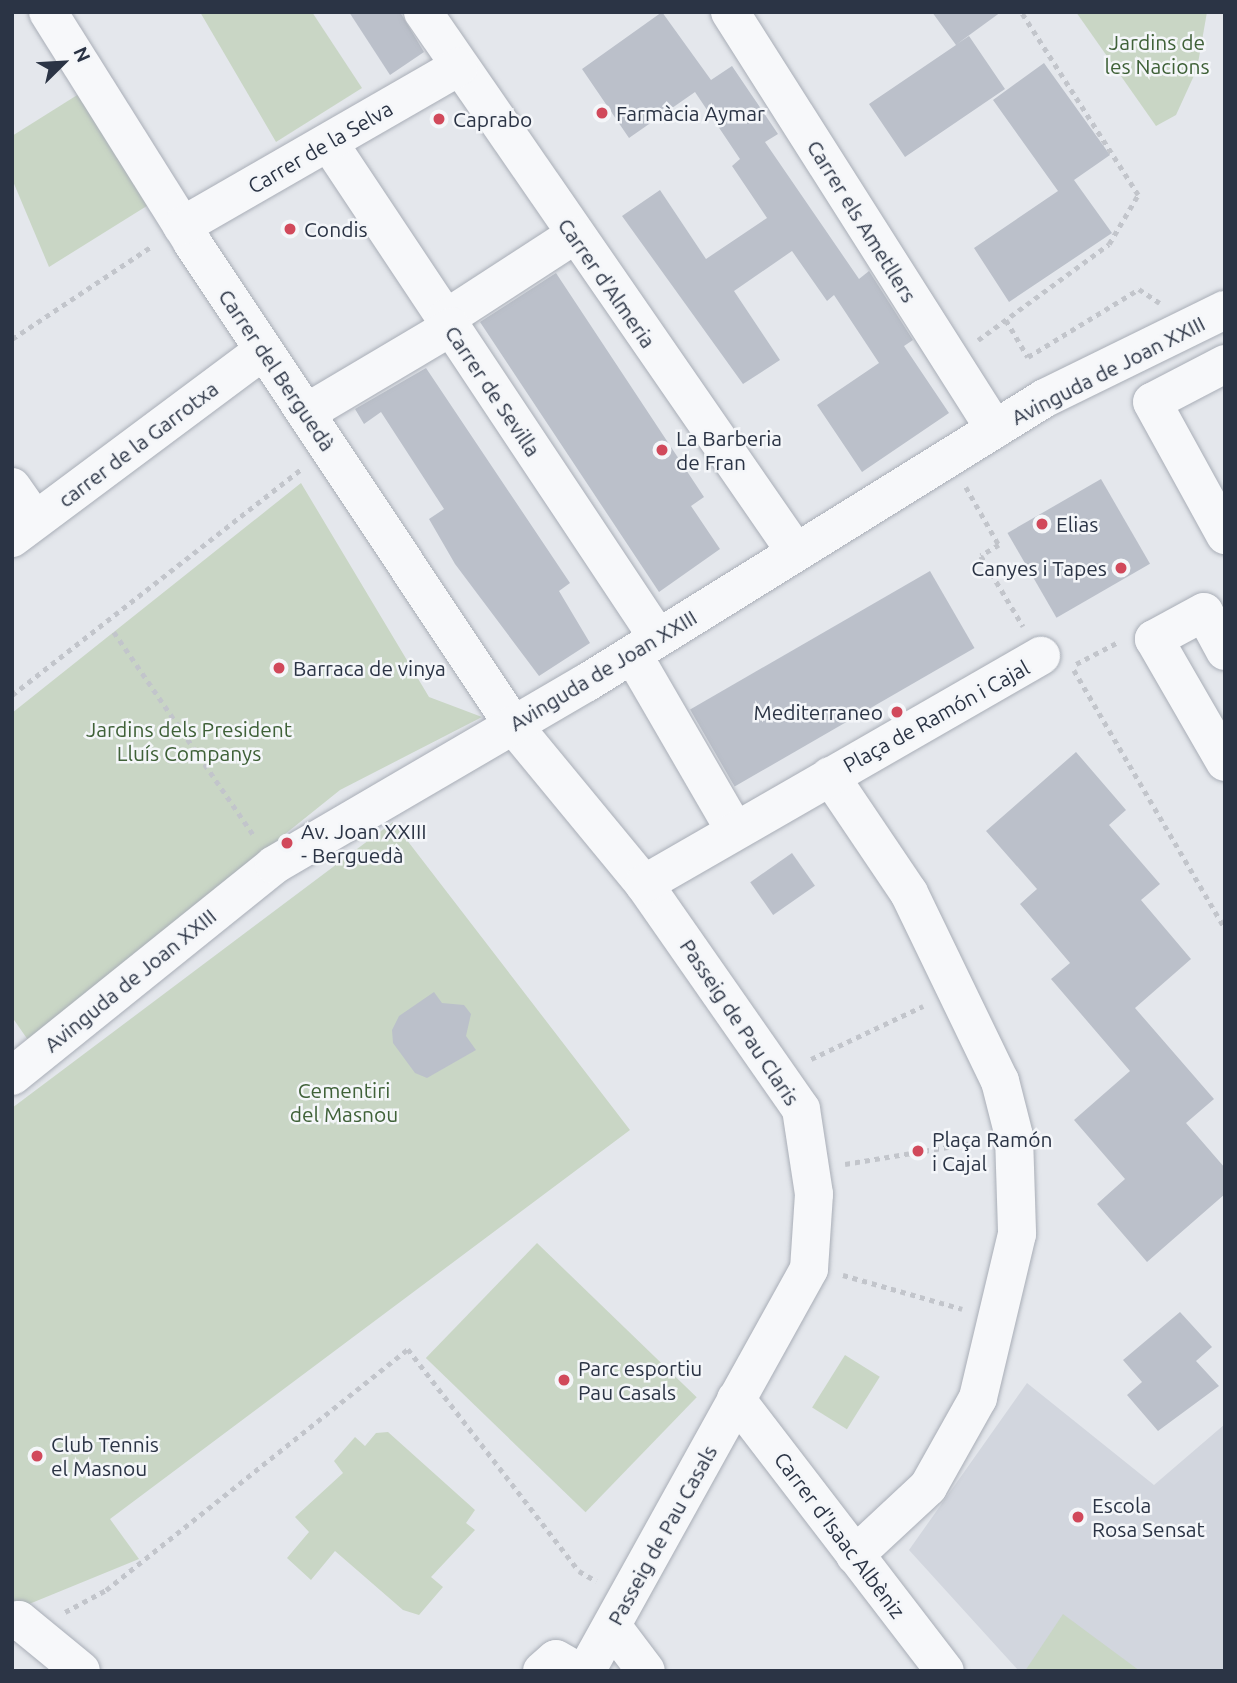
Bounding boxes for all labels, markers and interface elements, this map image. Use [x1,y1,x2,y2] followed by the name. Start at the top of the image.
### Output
[28,28,98,98] north arrow
[1104,29,1210,79] park label: Jardins de les Nacions
[69,44,95,65] text: N
[243,95,397,199] street label: Carrer de la Selva
[616,100,765,126] place label: Farmàcia Aymar
[594,105,610,121] marker: Farmàcia Aymar
[453,106,532,132] place label: Caprabo
[431,111,447,127] marker: Caprabo
[802,135,922,307] street label: Carrer els Ametllers
[553,213,661,353] street label: Carrer d'Almeria
[304,216,368,242] place label: Condis
[282,221,298,237] marker: Condis
[214,284,340,456] street label: Carrer del Berguedà
[1007,310,1209,430] street label: Avinguda de Joan XXIII
[440,321,546,461] street label: Carrer de Sevilla
[53,376,223,512] street label: carrer de la Garrotxa
[676,425,782,475] place label: La Barberia de Fran
[654,442,670,458] marker: La Barberia de Fran
[1056,511,1098,537] place label: Elias
[1034,516,1050,532] marker: Elias
[971,555,1107,581] place label: Canyes i Tapes
[1113,560,1129,576] marker: Canyes i Tapes
[505,604,701,736] street label: Avinguda de Joan XXIII
[839,654,1033,778] street label: Plaça de Ramón i Cajal
[293,655,446,681] place label: Barraca de vinya
[271,660,287,676] marker: Barraca de vinya
[753,699,883,725] place label: Mediterraneo
[889,704,905,720] marker: Mediterraneo
[86,716,292,766] park label: Jardins dels President Lluís Companys
[301,818,427,868] place label: Av. Joan XXIII - Berguedà
[279,835,295,851] marker: Av. Joan XXIII - Berguedà
[39,903,221,1057] street label: Avinguda de Joan XXIII
[675,934,805,1110] street label: Passeig de Pau Claris
[290,1077,398,1127] park label: Cementiri del Masnou
[932,1126,1052,1176] place label: Plaça Ramón i Cajal
[910,1143,926,1159] marker: Plaça Ramón i Cajal
[578,1355,702,1405] place label: Parc esportiu Pau Casals
[556,1372,572,1388] marker: Parc esportiu Pau Casals
[51,1431,159,1481] place label: Club Tennis el Masnou
[602,1441,722,1629] street label: Passeig de Pau Casals
[769,1447,911,1623] street label: Carrer d'Isaac Albèniz
[29,1448,45,1464] marker: Club Tennis el Masnou
[1092,1492,1205,1542] place label: Escola Rosa Sensat
[1070,1509,1086,1525] marker: Escola Rosa Sensat

